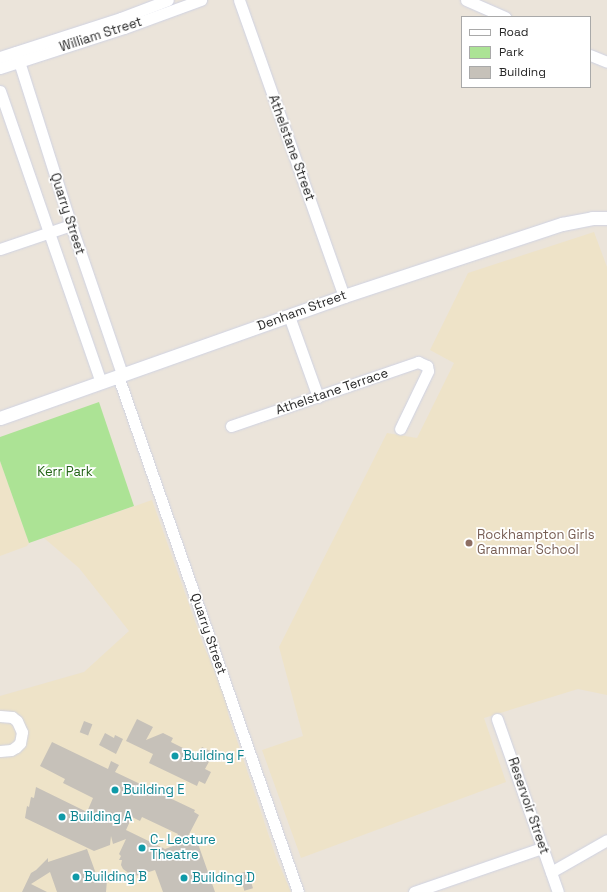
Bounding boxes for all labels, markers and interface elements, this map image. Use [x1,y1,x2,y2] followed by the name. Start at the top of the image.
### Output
[58,14,144,56] street label: William Street
[461,16,591,88] legend
[499,24,528,40] text: Road
[499,44,524,60] text: Park
[499,64,546,80] text: Building
[265,93,317,203] street label: Athelstane Street
[46,171,88,257] street label: Quarry Street
[255,288,349,334] street label: Denham Street
[274,365,390,419] street label: Athelstane Terrace
[37,464,93,480] park label: Kerr Park
[477,528,595,559] place label: Rockhampton Girls Grammar School
[464,538,474,548] marker: Rockhampton Girls Grammar School
[187,591,229,677] street label: Quarry Street
[183,748,244,764] place label: Building F
[170,751,180,761] marker: Building F
[504,756,552,856] street label: Reservoir Street
[123,782,184,798] place label: Building E
[110,785,120,795] marker: Building E
[70,809,132,825] place label: Building A
[57,812,67,822] marker: Building A
[150,833,216,864] place label: C- Lecture Theatre
[137,843,147,853] marker: C- Lecture Theatre
[84,869,147,885] place label: Building B
[192,870,255,886] place label: Building D
[71,872,81,882] marker: Building B
[179,873,189,883] marker: Building D

